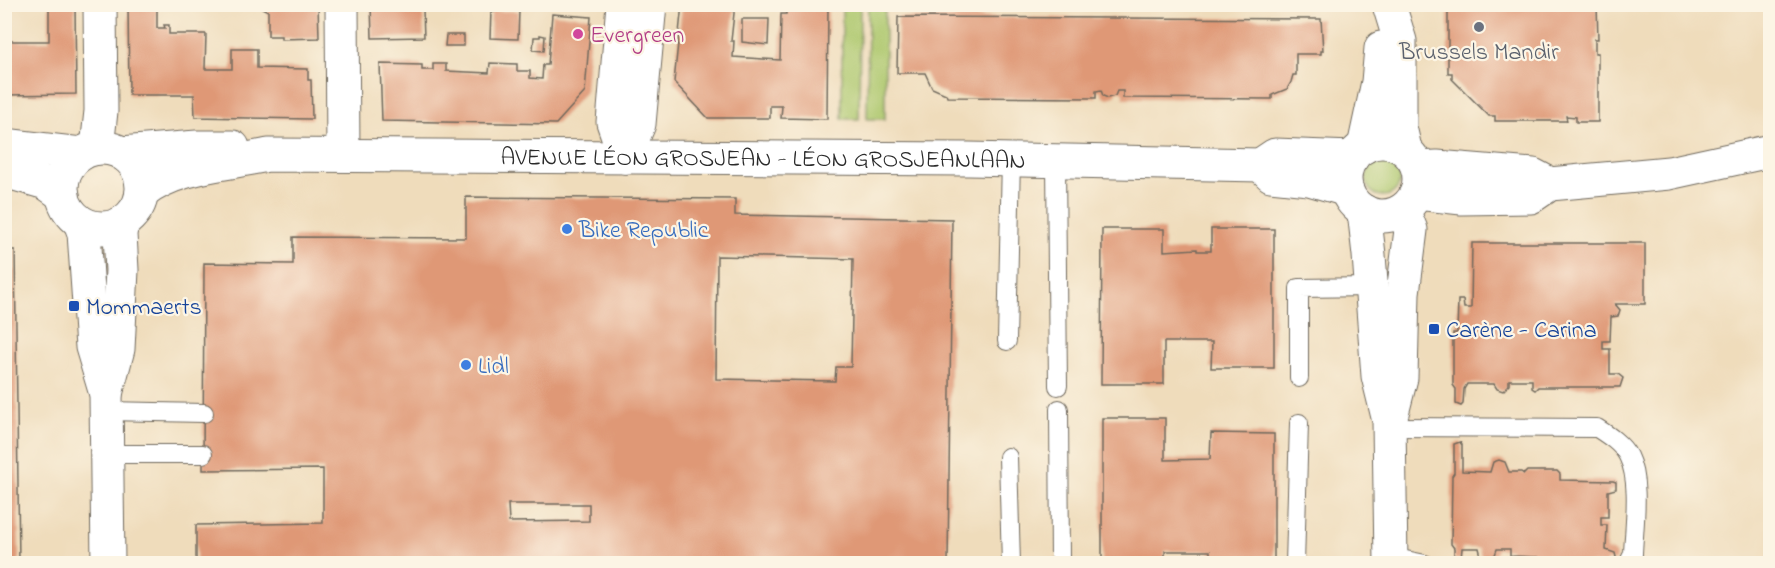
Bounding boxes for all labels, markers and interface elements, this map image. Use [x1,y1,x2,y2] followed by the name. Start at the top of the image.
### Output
[590,19,684,54] place label: Evergreen
[1472,20,1486,34] marker: Brussels Mandir
[571,27,585,41] marker: Evergreen
[1398,36,1559,71] place label: Brussels Mandir
[500,141,1026,180] street label: AVENUE LÉON GROSJEAN - LÉON GROSJEANLAAN
[578,214,709,249] place label: Bike Republic
[560,222,574,236] marker: Bike Republic
[86,291,202,326] place label: Mommaerts
[67,299,81,313] marker: Mommaerts
[1446,314,1597,349] place label: Carène - Carina
[1427,322,1441,336] marker: Carène - Carina
[478,350,509,385] place label: Lidl
[459,358,473,372] marker: Lidl

